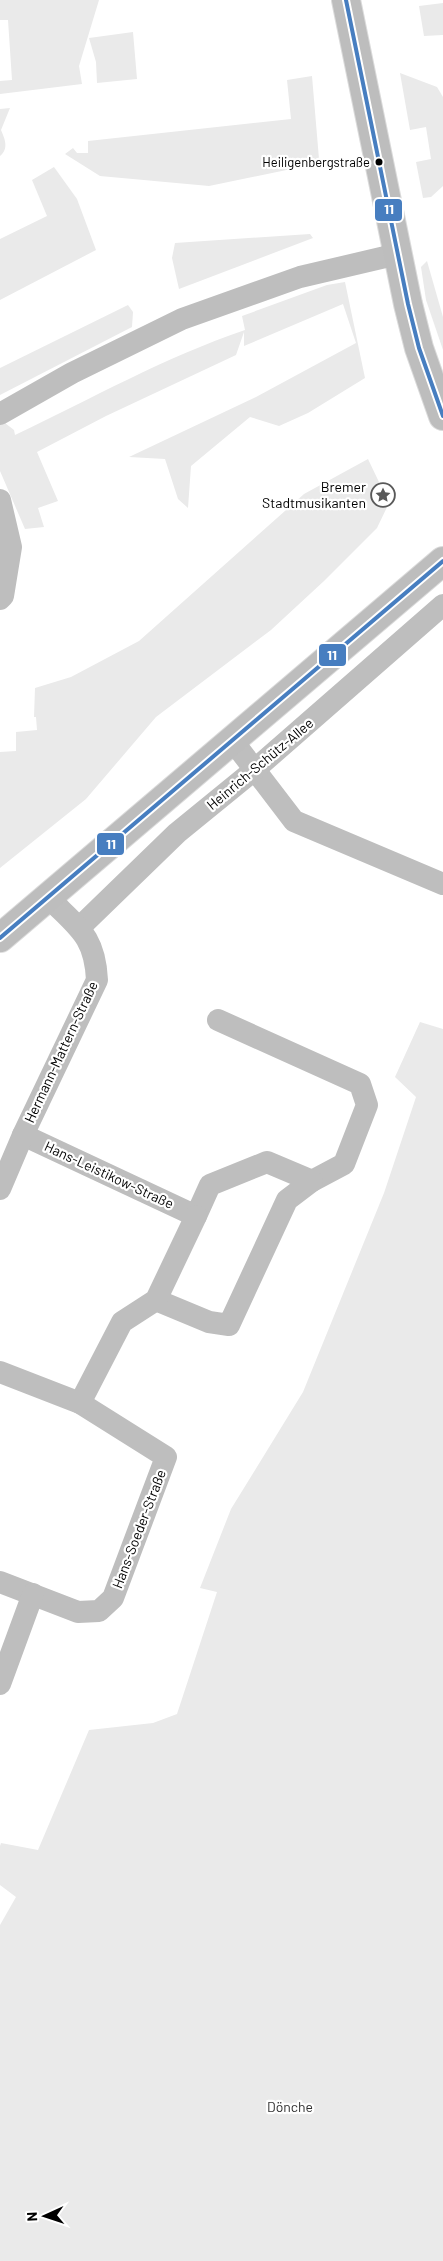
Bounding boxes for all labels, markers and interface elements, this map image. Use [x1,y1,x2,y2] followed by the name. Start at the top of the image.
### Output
[262,154,370,170] place label: Heiligenbergstraße
[374,157,384,167] marker: Heiligenbergstraße
[374,198,403,222] line badge: 11
[384,200,394,217] text: 11
[262,478,366,511] place label: Bremer Stadtmusikanten
[370,482,396,508] place icon: Bremer Stadtmusikanten
[318,643,347,667] line badge: 11
[327,646,337,663] text: 11
[203,714,316,813] street label: Heinrich-Schütz-Allee
[96,832,125,856] line badge: 11
[106,835,116,852] text: 11
[20,978,101,1125] street label: Hermann-Mattern-Straße
[42,1137,177,1212] street label: Hans-Leistikow-Straße
[108,1467,169,1591] street label: Hans-Soeder-Straße
[267,2098,313,2115] park label: Dönche
[20,2191,70,2241] north arrow
[23,2212,40,2222] text: N

